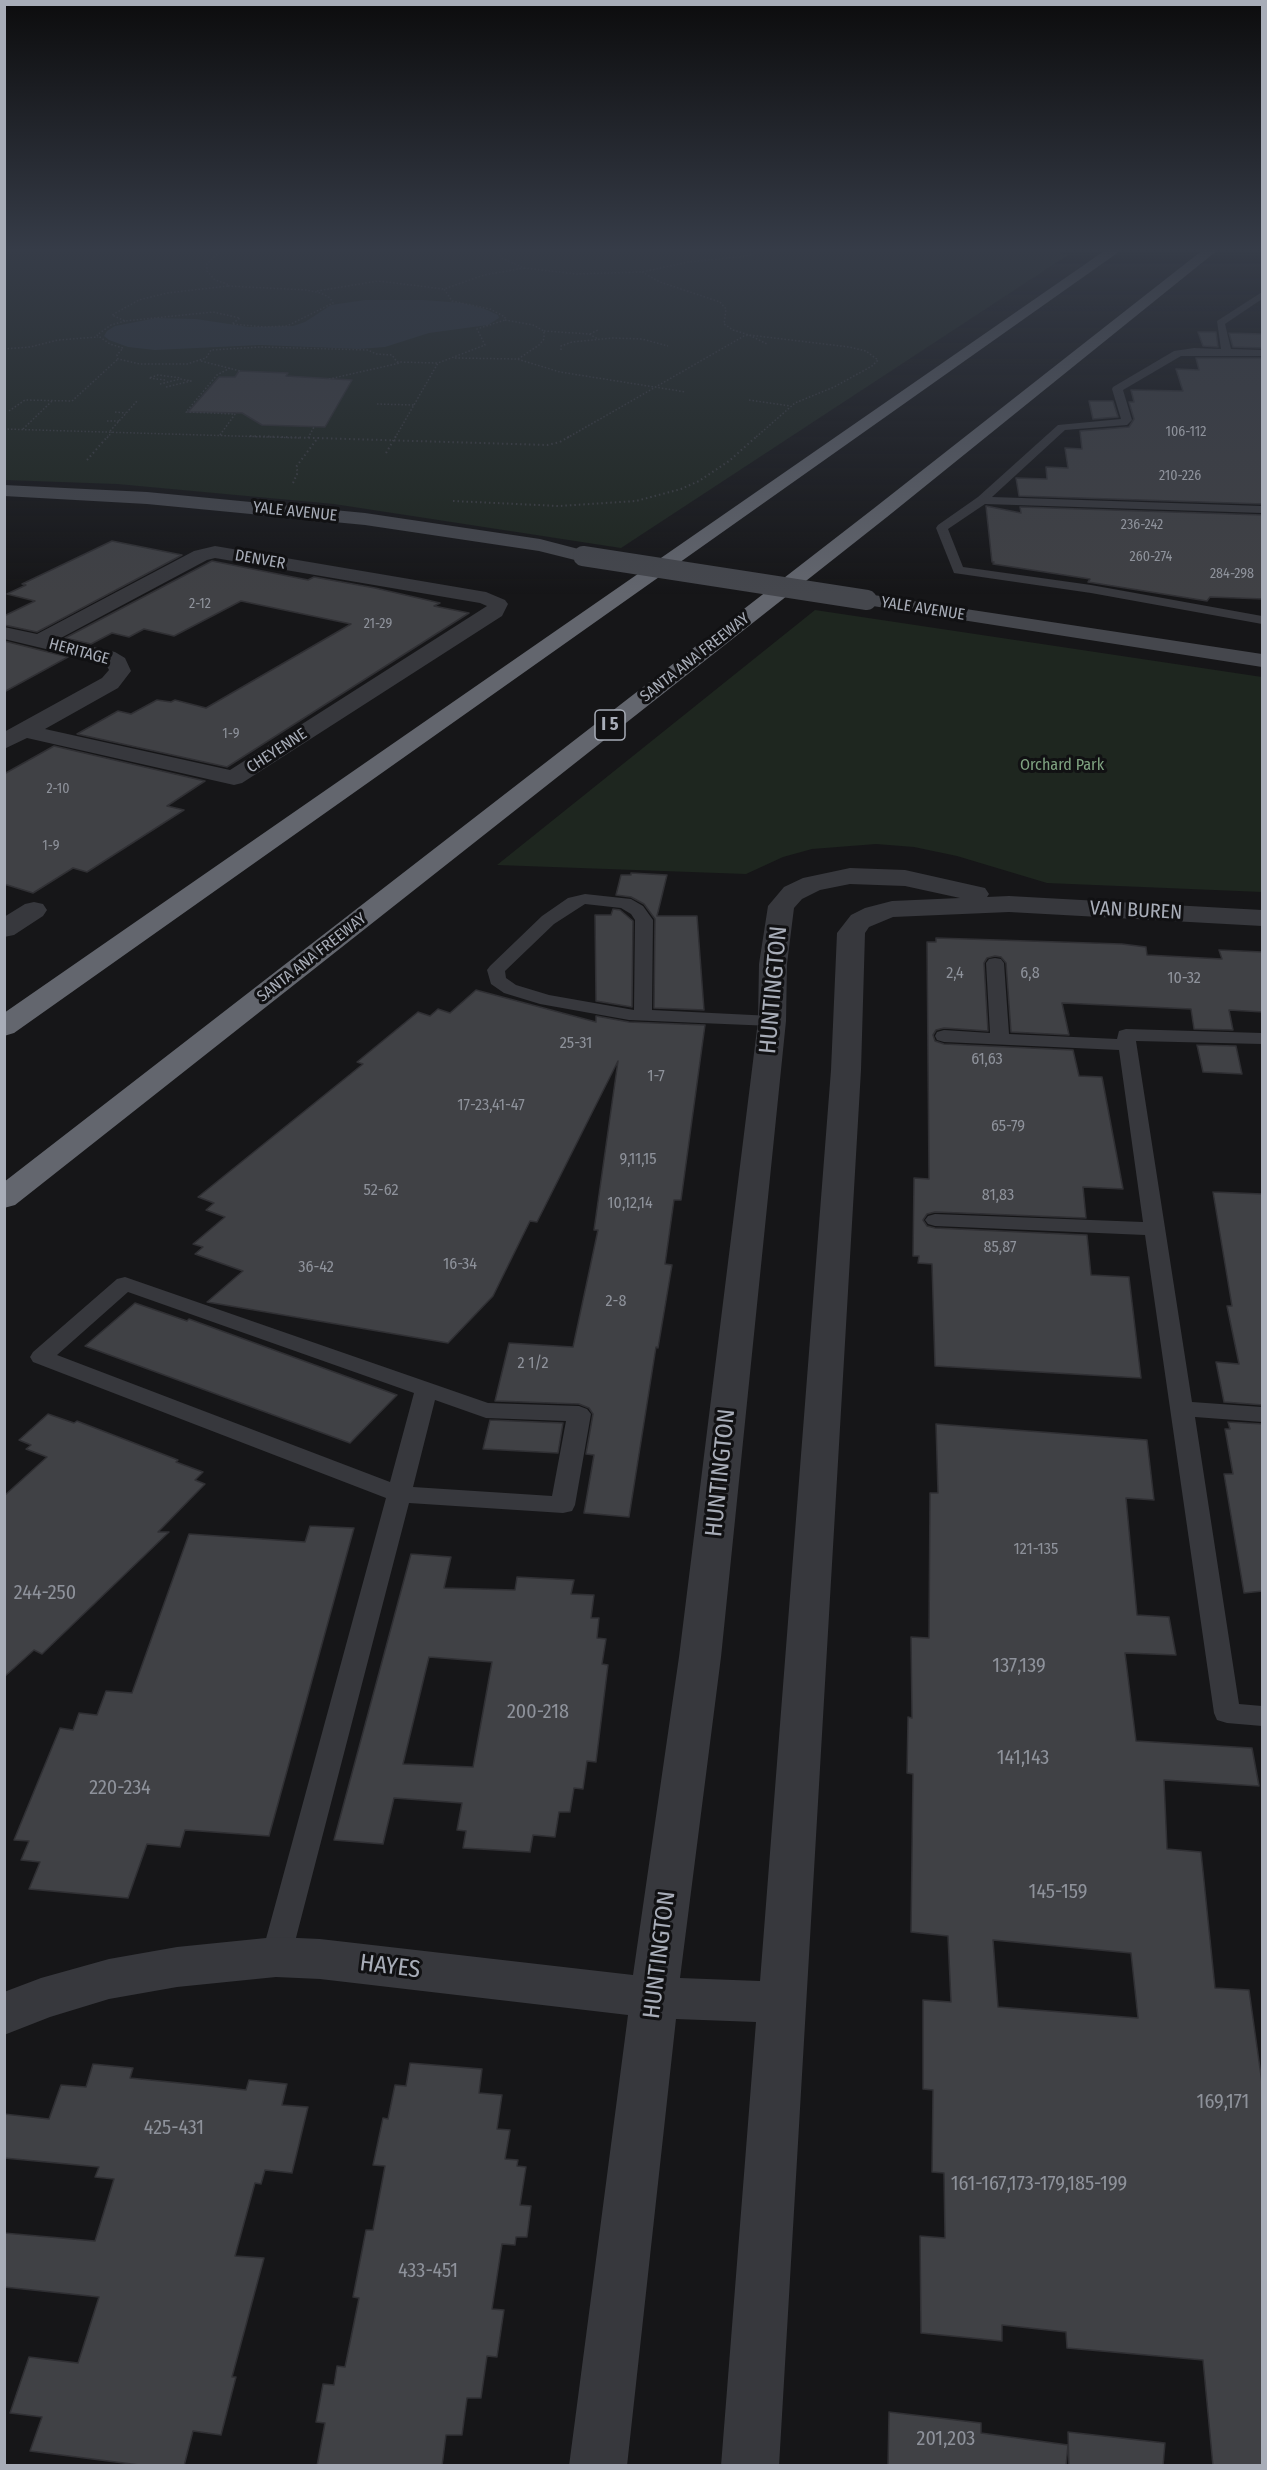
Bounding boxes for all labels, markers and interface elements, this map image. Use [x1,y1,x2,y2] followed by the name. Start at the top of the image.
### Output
[1166,424,1206,440] house number: 106-112
[1159,468,1201,484] house number: 210-226
[252,498,338,526] street label: YALE AVENUE
[1121,517,1163,533] house number: 236-242
[233,546,287,574] street label: DENVER
[1130,549,1172,565] house number: 260-274
[1210,566,1254,582] house number: 284-298
[880,593,966,625] street label: YALE AVENUE
[189,596,211,612] house number: 2-12
[637,609,753,707] street label: SANTA ANA FREEWAY
[364,616,392,632] house number: 21-29
[47,635,111,669] street label: HERITAGE
[595,710,625,740] road number: I 5
[243,725,311,777] street label: CHEYENNE
[222,726,240,742] house number: 1-9
[1020,756,1104,776] park label: Orchard Park
[46,781,70,797] house number: 2-10
[42,838,60,854] house number: 1-9
[1089,897,1183,925] street label: VAN BUREN
[254,909,370,1007] street label: SANTA ANA FREEWAY
[754,925,794,1055] street label: HUNTINGTON
[946,964,964,984] house number: 2,4
[1020,964,1040,984] house number: 6,8
[1167,969,1201,989] house number: 10-32
[560,1034,592,1054] house number: 25-31
[971,1050,1003,1070] house number: 61,63
[647,1067,665,1087] house number: 1-7
[457,1096,525,1116] house number: 17-23,41-47
[991,1117,1025,1137] house number: 65-79
[619,1150,657,1170] house number: 9,11,15
[364,1181,398,1201] house number: 52-62
[982,1186,1014,1206] house number: 81,83
[607,1194,653,1214] house number: 10,12,14
[984,1238,1016,1258] house number: 85,87
[443,1255,477,1275] house number: 16-34
[298,1258,334,1278] house number: 36-42
[606,1292,626,1312] house number: 2-8
[518,1354,548,1374] house number: 2 1/2
[700,1408,742,1538] street label: HUNTINGTON
[1014,1540,1058,1560] house number: 121-135
[14,1581,76,1605] house number: 244-250
[992,1654,1046,1678] house number: 137,139
[507,1700,569,1724] house number: 200-218
[997,1746,1049,1770] house number: 141,143
[89,1776,151,1800] house number: 220-234
[1029,1880,1087,1904] house number: 145-159
[638,1890,682,2020] street label: HUNTINGTON
[358,1949,422,1985] street label: HAYES
[1197,2090,1249,2114] house number: 169,171
[144,2116,204,2140] house number: 425-431
[951,2172,1127,2196] house number: 161-167,173-179,185-199
[398,2259,458,2283] house number: 433-451
[917,2427,975,2451] house number: 201,203

